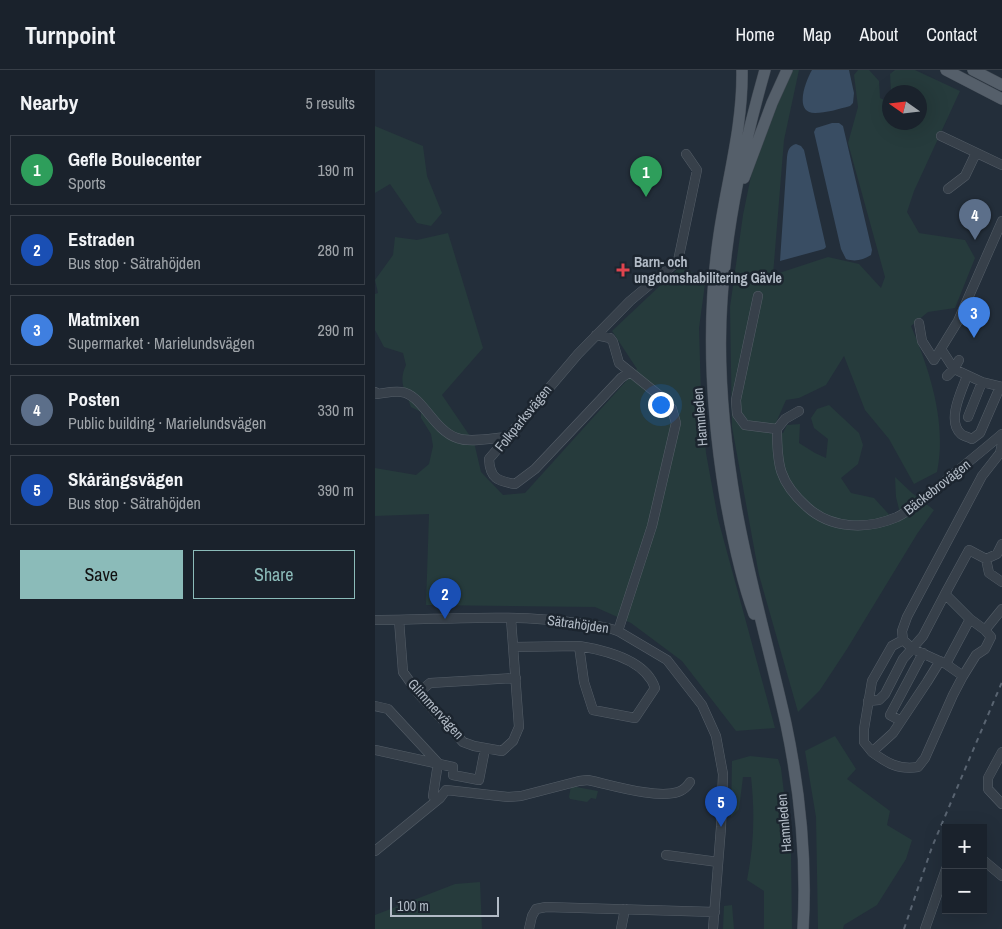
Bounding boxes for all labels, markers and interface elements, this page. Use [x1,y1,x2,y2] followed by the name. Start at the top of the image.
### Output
[25,19,115,51] text: Turnpoint
[735,22,775,47] text: Home
[803,22,832,47] text: Map
[860,22,898,47] text: About
[926,22,977,47] text: Contact
[882,85,927,130] north arrow
[20,88,78,117] text: Nearby
[305,92,355,114] text: 5 results
[68,146,201,172] text: Gefle Boulecenter
[630,156,662,197] pin: 1
[33,159,41,181] text: 1
[318,159,354,181] text: 190 m
[68,172,106,194] text: Sports
[959,199,991,240] pin: 4
[68,226,135,252] text: Estraden
[33,239,41,261] text: 2
[318,239,354,261] text: 280 m
[68,252,201,274] text: Bus stop · Sätrahöjden
[634,253,782,287] place label: Barn- och ungdomshabilitering Gävle
[616,263,630,277] marker: Barn- och ungdomshabilitering Gävle
[958,297,990,338] pin: 3
[68,306,140,332] text: Matmixen
[33,319,41,341] text: 3
[318,319,354,341] text: 290 m
[68,332,255,354] text: Supermarket · Marielundsvägen
[491,381,555,455] street label: Folkparksvägen
[68,386,120,412] text: Posten
[688,387,712,447] street label: Hamnleden
[648,392,674,418] your location
[33,399,41,421] text: 4
[318,399,354,421] text: 330 m
[68,412,266,434] text: Public building · Marielundsvägen
[900,455,974,519] street label: Bäckebrovägen
[68,466,183,492] text: Skårängsvägen
[33,479,41,501] text: 5
[318,479,354,501] text: 390 m
[68,492,201,514] text: Bus stop · Sätrahöjden
[20,550,183,599] button: Save
[193,550,355,599] button: Share
[429,578,461,619] pin: 2
[546,611,610,637] street label: Sätrahöjden
[404,675,468,743] street label: Glimmervägen
[705,786,737,827] pin: 5
[772,793,796,853] street label: Hamnleden
[942,824,987,914] map controls
[942,824,987,869] button: +
[942,869,987,914] button: −
[390,894,499,917] scale bar
[397,897,429,915] text: 100 m

